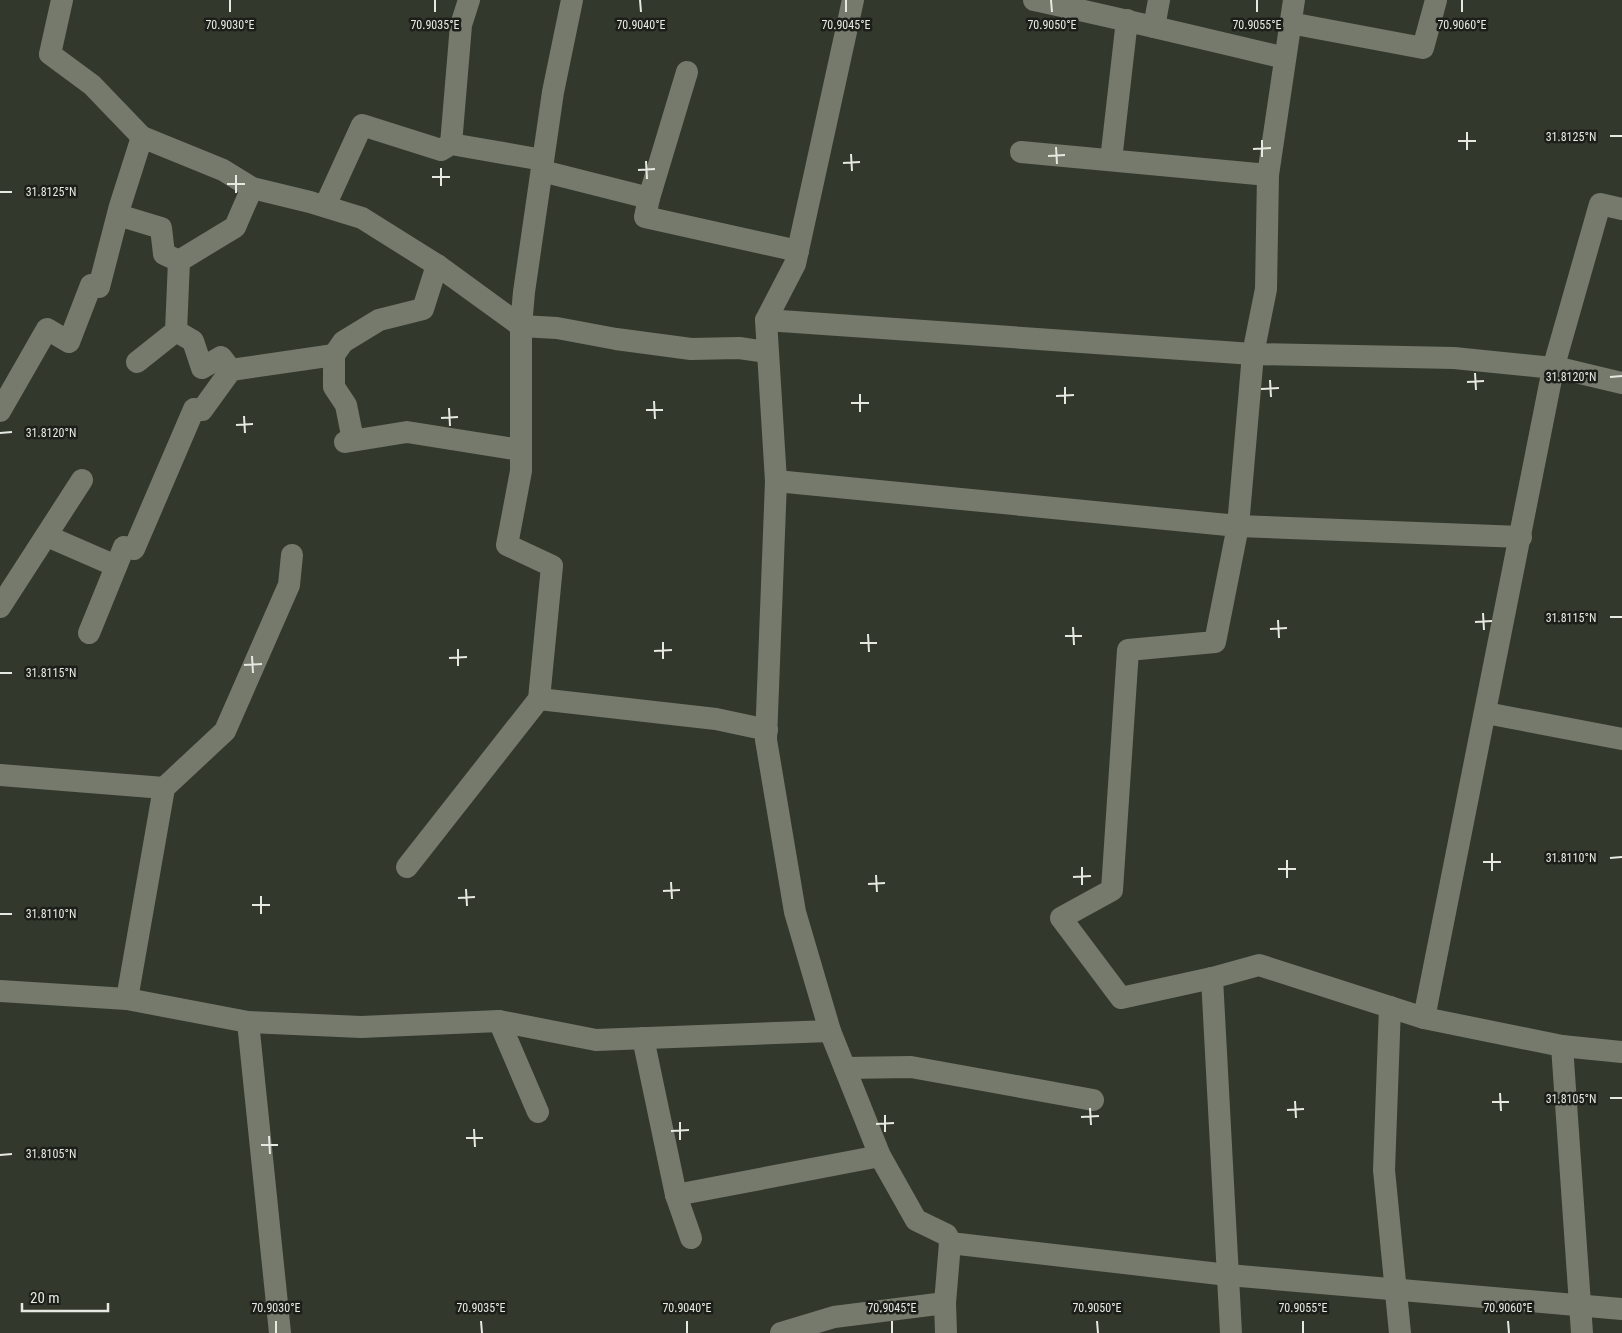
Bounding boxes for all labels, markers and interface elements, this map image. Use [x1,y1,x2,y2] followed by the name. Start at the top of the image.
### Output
[205,18,255,32] text: 70.9030°E
[410,18,460,32] text: 70.9035°E
[616,18,666,32] text: 70.9040°E
[821,18,871,32] text: 70.9045°E
[1027,18,1077,32] text: 70.9050°E
[1232,18,1282,32] text: 70.9055°E
[1437,18,1487,32] text: 70.9060°E
[1546,130,1596,144] text: 31.8125°N
[26,185,76,199] text: 31.8125°N
[1546,370,1596,384] text: 31.8120°N
[26,426,76,440] text: 31.8120°N
[1546,611,1596,625] text: 31.8115°N
[26,666,76,680] text: 31.8115°N
[1546,851,1596,865] text: 31.8110°N
[26,907,76,921] text: 31.8110°N
[1546,1092,1596,1106] text: 31.8105°N
[26,1147,76,1161] text: 31.8105°N
[22,1280,109,1312] scale bar
[30,1289,60,1307] text: 20 m
[251,1301,301,1315] text: 70.9030°E
[456,1301,506,1315] text: 70.9035°E
[662,1301,712,1315] text: 70.9040°E
[867,1301,917,1315] text: 70.9045°E
[1072,1301,1122,1315] text: 70.9050°E
[1278,1301,1328,1315] text: 70.9055°E
[1483,1301,1533,1315] text: 70.9060°E

